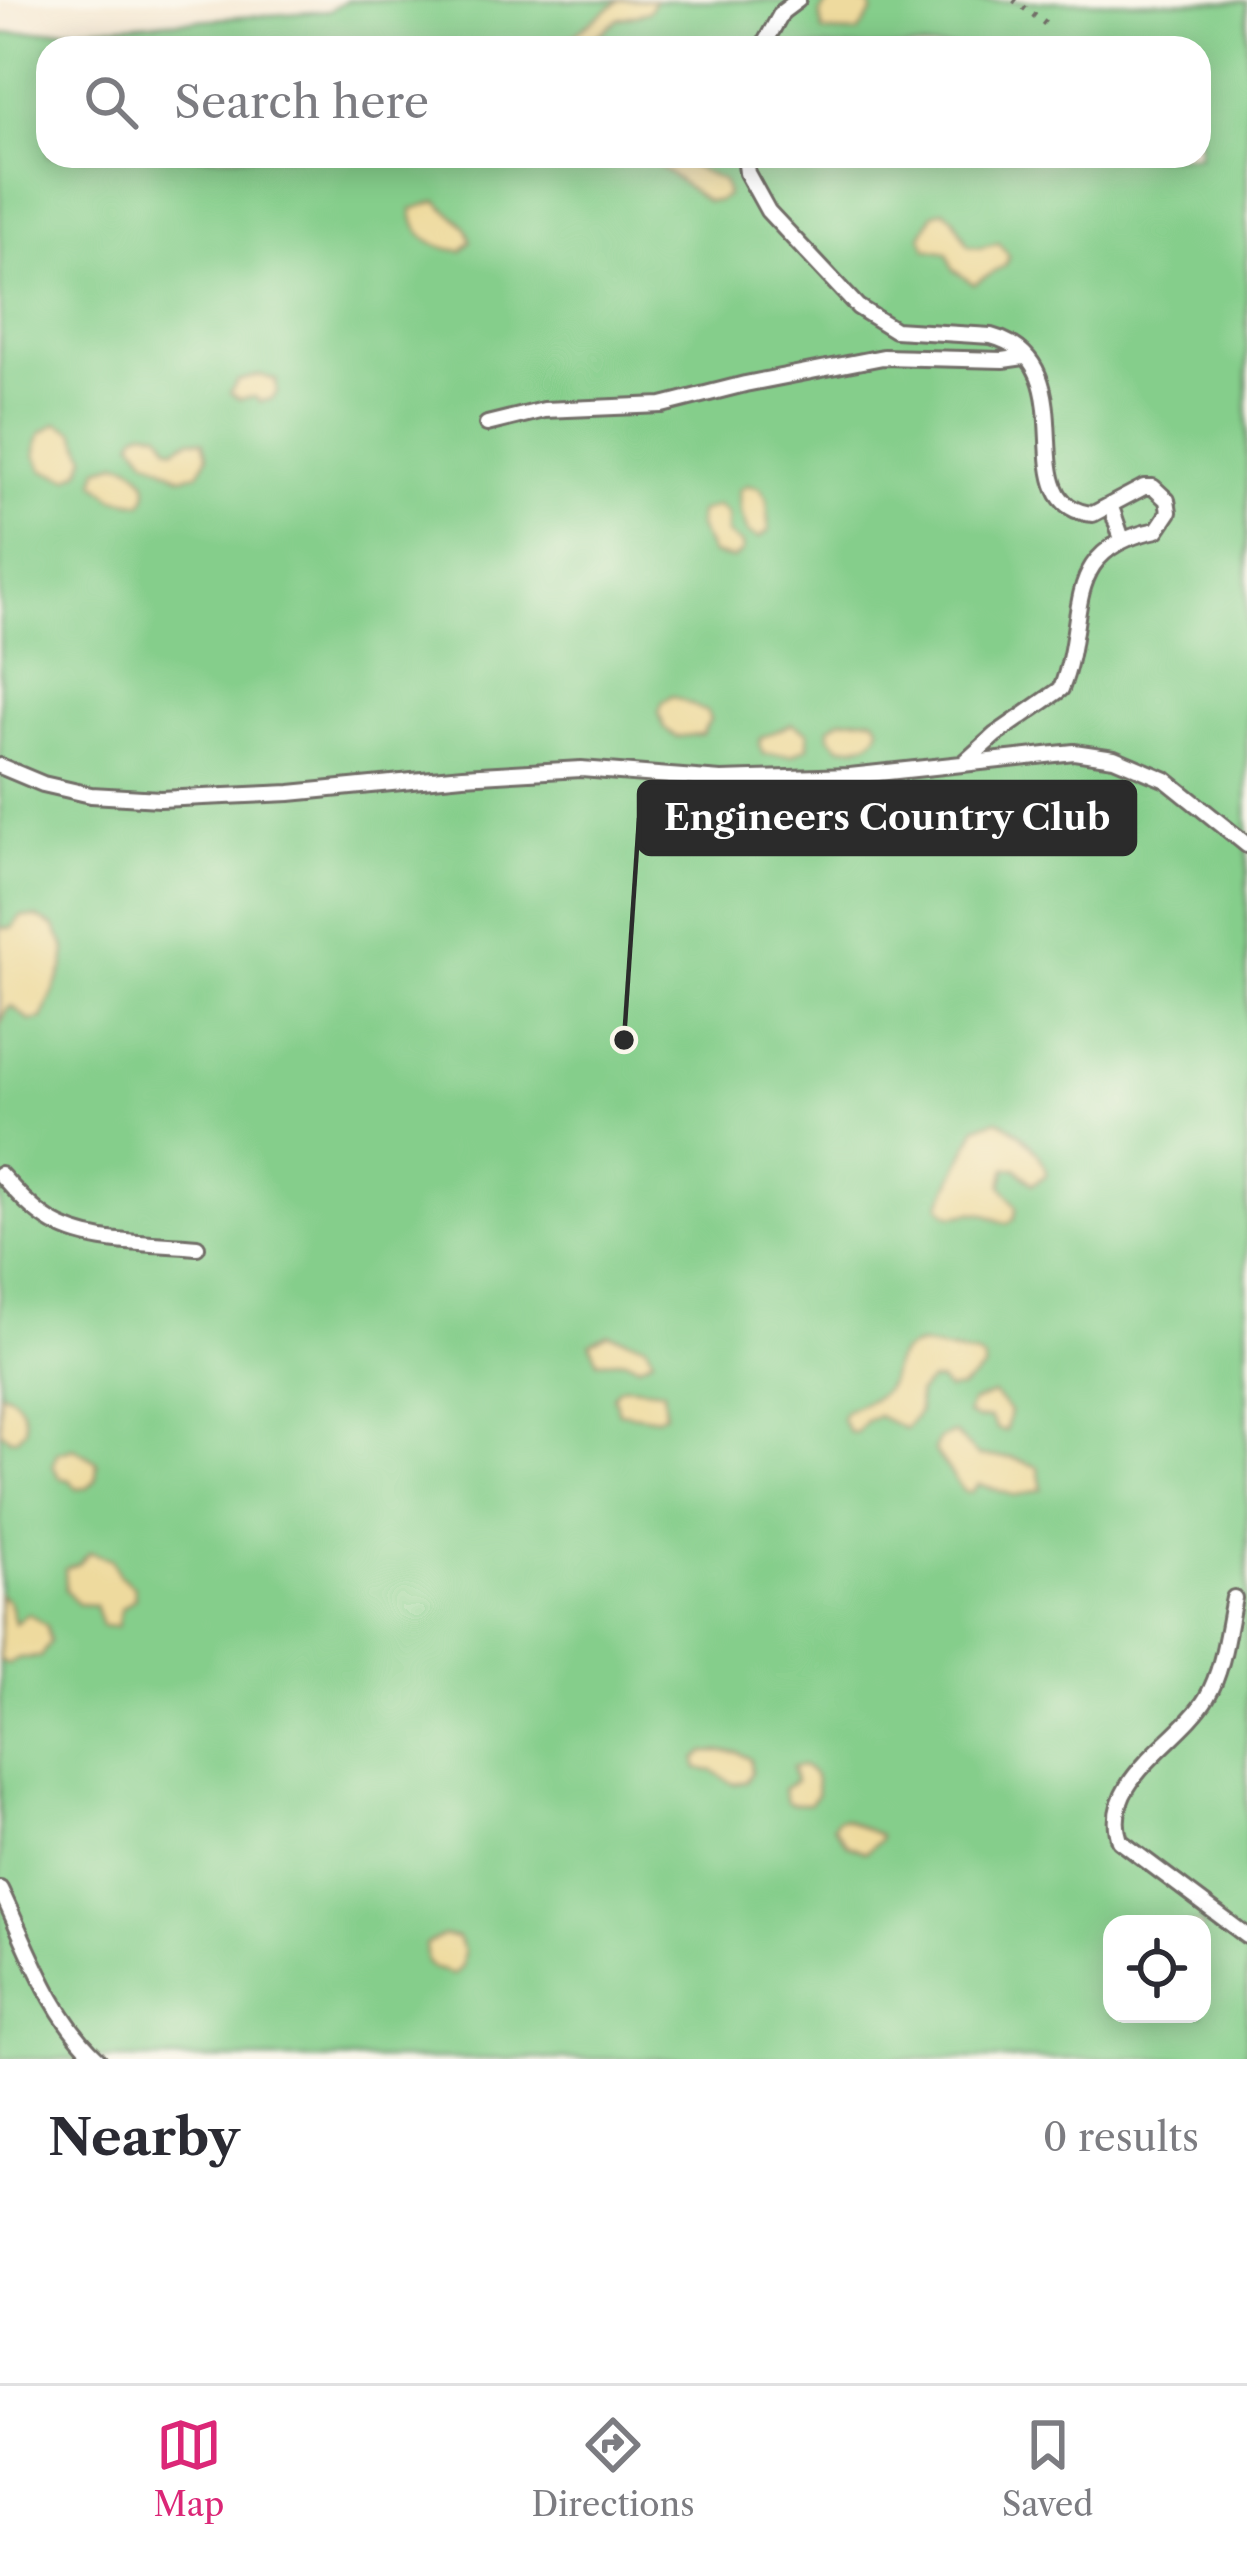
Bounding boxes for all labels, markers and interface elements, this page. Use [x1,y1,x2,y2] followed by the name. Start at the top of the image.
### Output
[36,36,1211,168] search box
[78,69,144,135] icon: search
[174,74,429,130] text: Search here
[639,782,1135,854] callout: Engineers Country Club
[664,795,1110,839] text: Engineers Country Club
[1103,1915,1211,2023] map controls
[1103,1915,1211,2023] button: locate
[48,2106,240,2168] text: Nearby
[1043,2113,1199,2161] text: 0 results
[154,2412,224,2525] tab: Map
[532,2412,695,2525] tab: Directions
[1002,2412,1093,2525] tab: Saved

